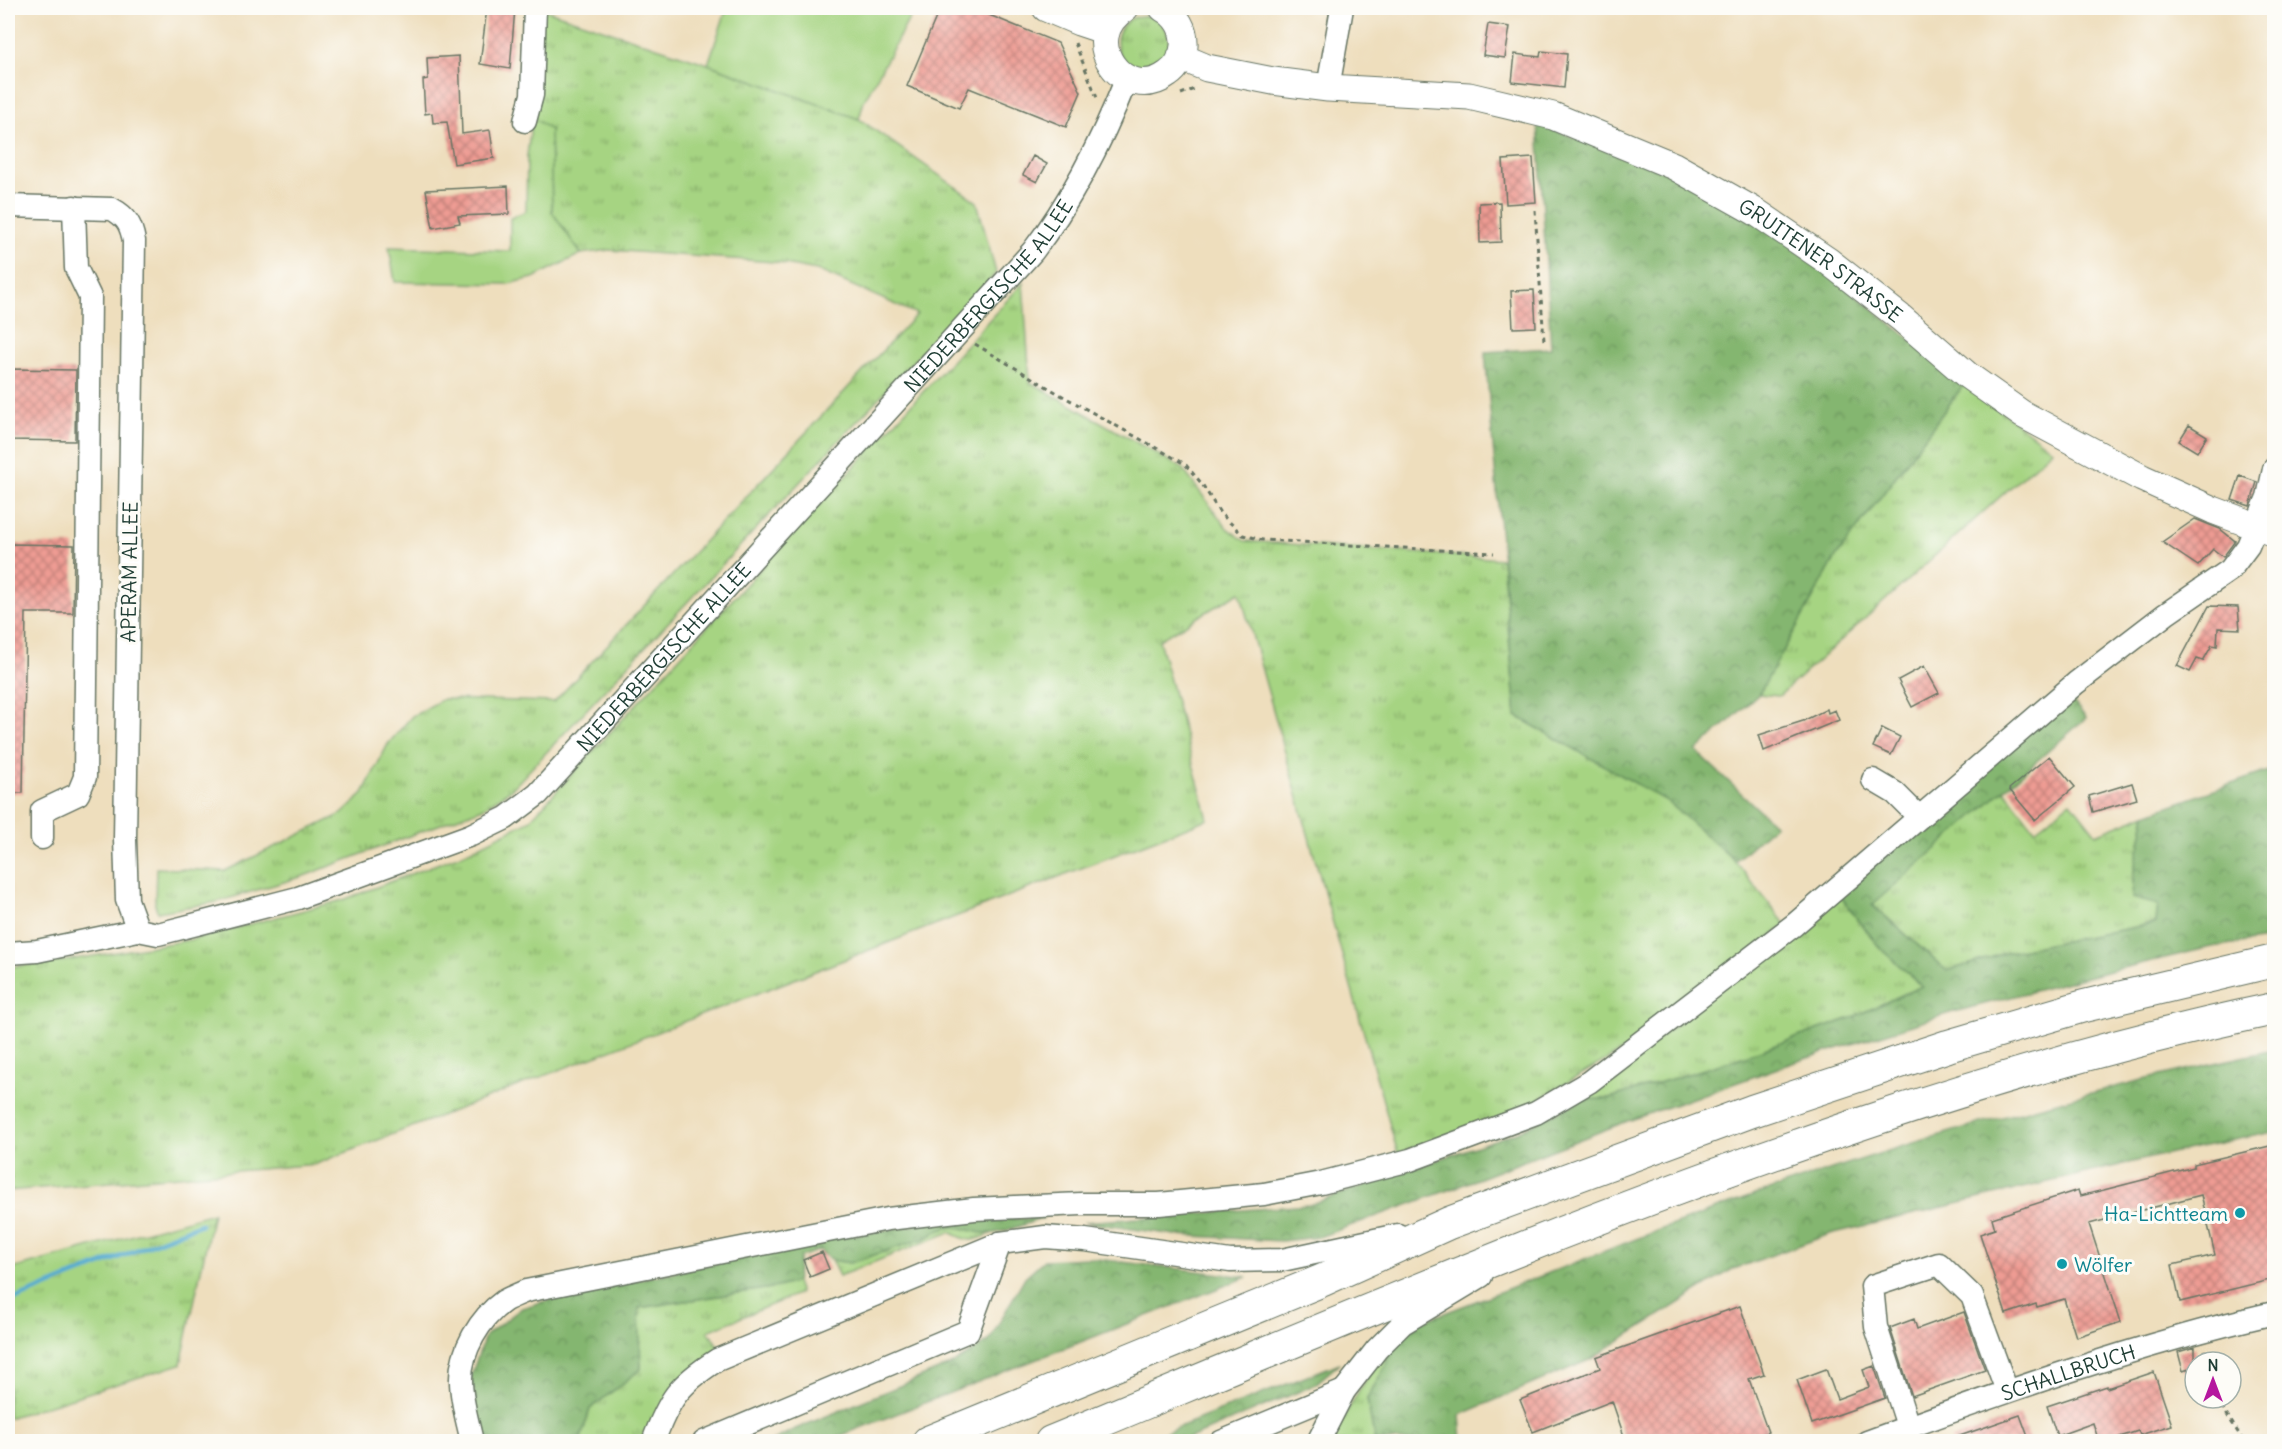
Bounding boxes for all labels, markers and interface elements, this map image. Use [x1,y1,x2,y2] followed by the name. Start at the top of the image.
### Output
[1735,193,1908,327] street label: GRUITENER STRASSE
[898,194,1078,397] street label: NIEDERBERGISCHE ALLEE
[115,501,143,643] street label: APERAM ALLEE
[571,557,756,756] street label: NIEDERBERGISCHE ALLEE
[2104,1201,2228,1226] place label: Ha-Lichtteam
[2233,1206,2247,1220] marker: Ha-Lichtteam
[2074,1252,2132,1277] place label: Wölfer
[2055,1257,2069,1271] marker: Wölfer
[1998,1338,2138,1406] street label: SCHALLBRUCH
[2183,1350,2243,1410] north arrow
[2207,1355,2219,1375] text: N

